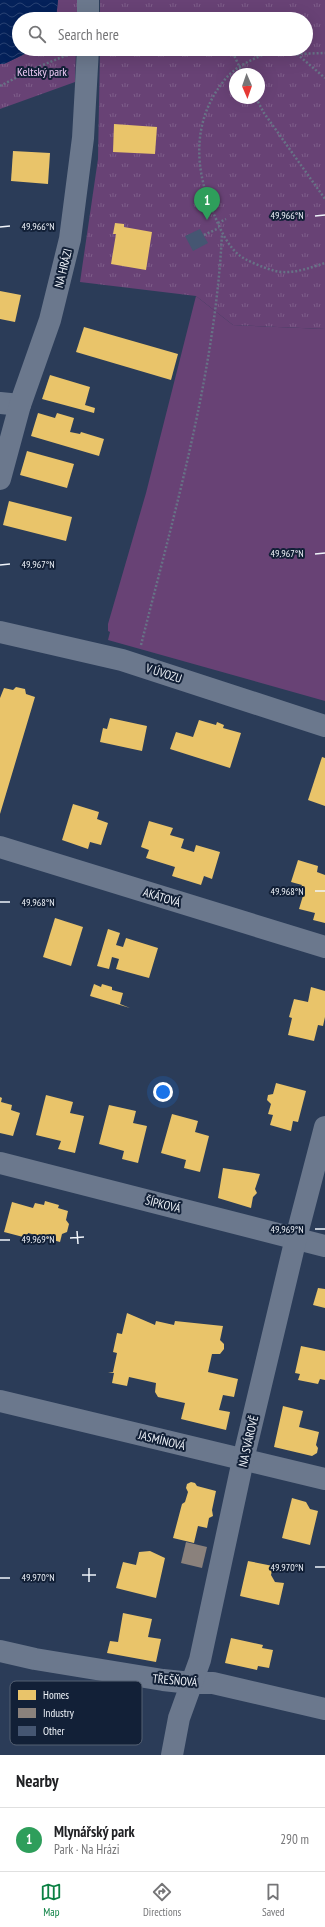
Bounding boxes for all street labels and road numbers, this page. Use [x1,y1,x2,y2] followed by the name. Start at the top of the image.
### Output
[51,247,75,289] street label: NA HRÁZI
[143,660,184,686] street label: V ÚVOZU
[141,884,183,910] street label: AKÁTOVÁ
[144,1192,183,1216] street label: ŠÍPKOVÁ
[235,1414,261,1468] street label: NA SVÁROVĚ
[136,1427,187,1453] street label: JASMÍNOVÁ
[152,1671,198,1689] street label: TŘEŠŇOVÁ

